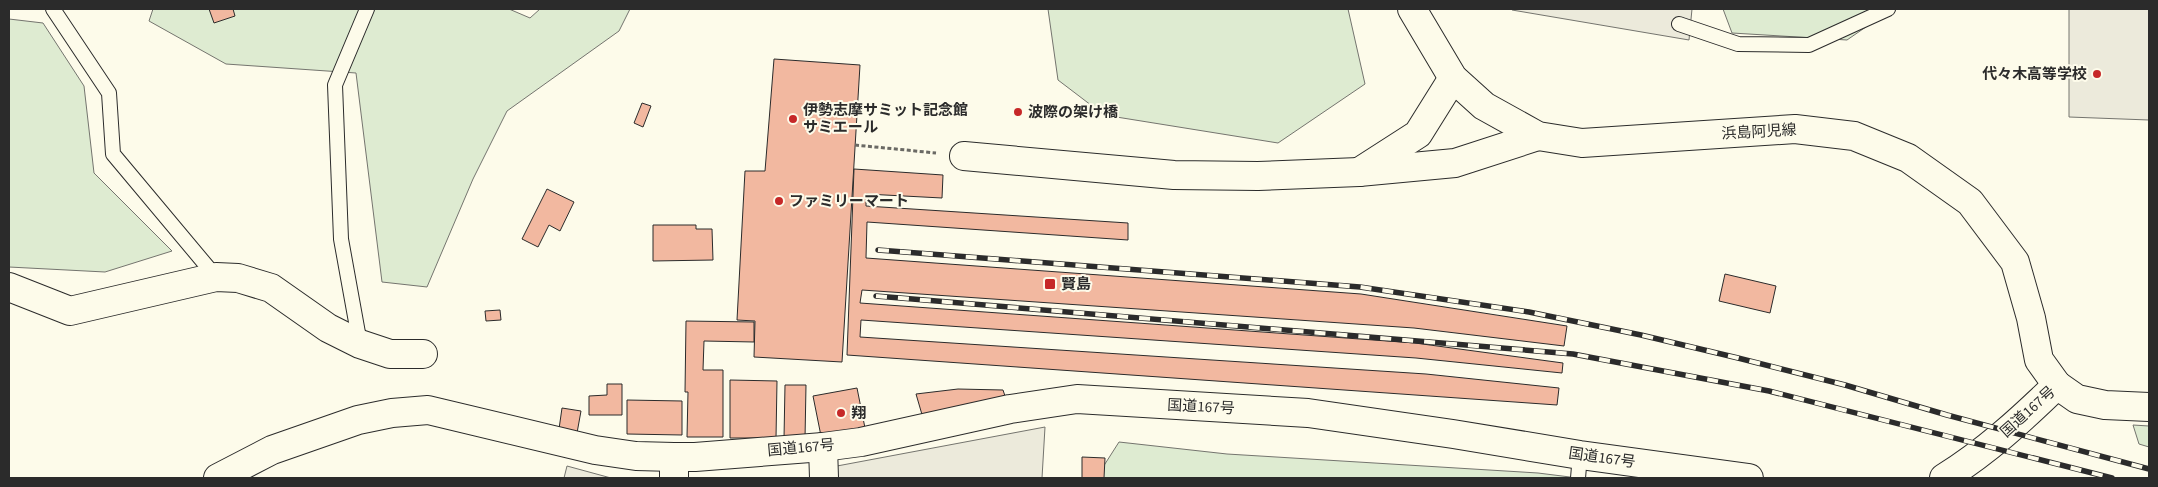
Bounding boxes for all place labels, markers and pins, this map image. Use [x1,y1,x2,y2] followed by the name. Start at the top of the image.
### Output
[1982,64,2087,85] place label: 代々木高等学校
[2091,68,2103,80] marker: 代々木高等学校
[803,100,968,138] place label: 伊勢志摩サミット記念館 サミエール
[1028,102,1119,123] place label: 波際の架け橋
[1012,106,1024,118] marker: 波際の架け橋
[787,113,799,125] marker: 伊勢志摩サミット記念館 サミエール
[789,191,909,212] place label: ファミリーマート
[773,195,785,207] marker: ファミリーマート
[1061,274,1091,295] place label: 賢島
[1043,277,1057,291] marker: 賢島
[851,403,866,424] place label: 翔
[835,407,847,419] marker: 翔

